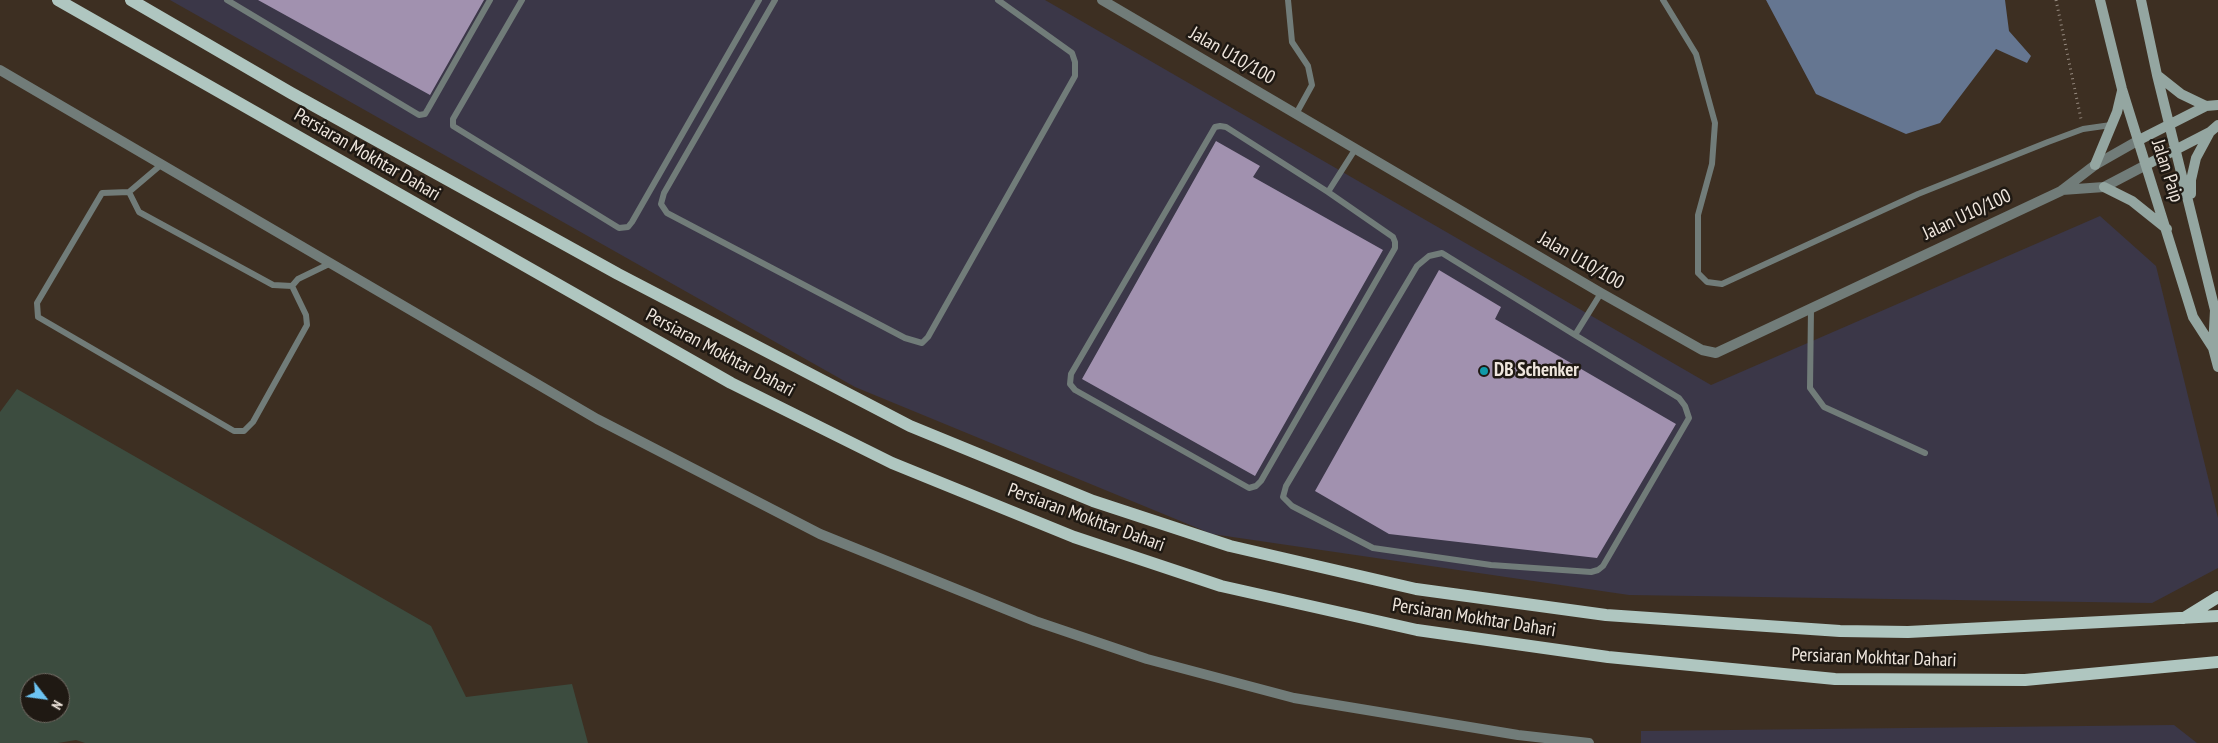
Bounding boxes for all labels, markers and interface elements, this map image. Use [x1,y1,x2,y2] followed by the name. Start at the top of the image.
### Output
[1185,22,1279,90] street label: Jalan U10/100
[290,104,444,206] street label: Persiaran Mokhtar Dahari
[2146,137,2188,205] street label: Jalan Paip
[1919,185,2015,245] street label: Jalan U10/100
[1534,227,1628,295] street label: Jalan U10/100
[642,304,798,402] street label: Persiaran Mokhtar Dahari
[1494,360,1579,382] place label: DB Schenker
[1478,365,1490,377] marker: DB Schenker
[1004,479,1168,557] street label: Persiaran Mokhtar Dahari
[1391,594,1557,642] street label: Persiaran Mokhtar Dahari
[1791,644,1957,672] street label: Persiaran Mokhtar Dahari
[20,673,70,723] north arrow
[47,697,67,713] text: N

